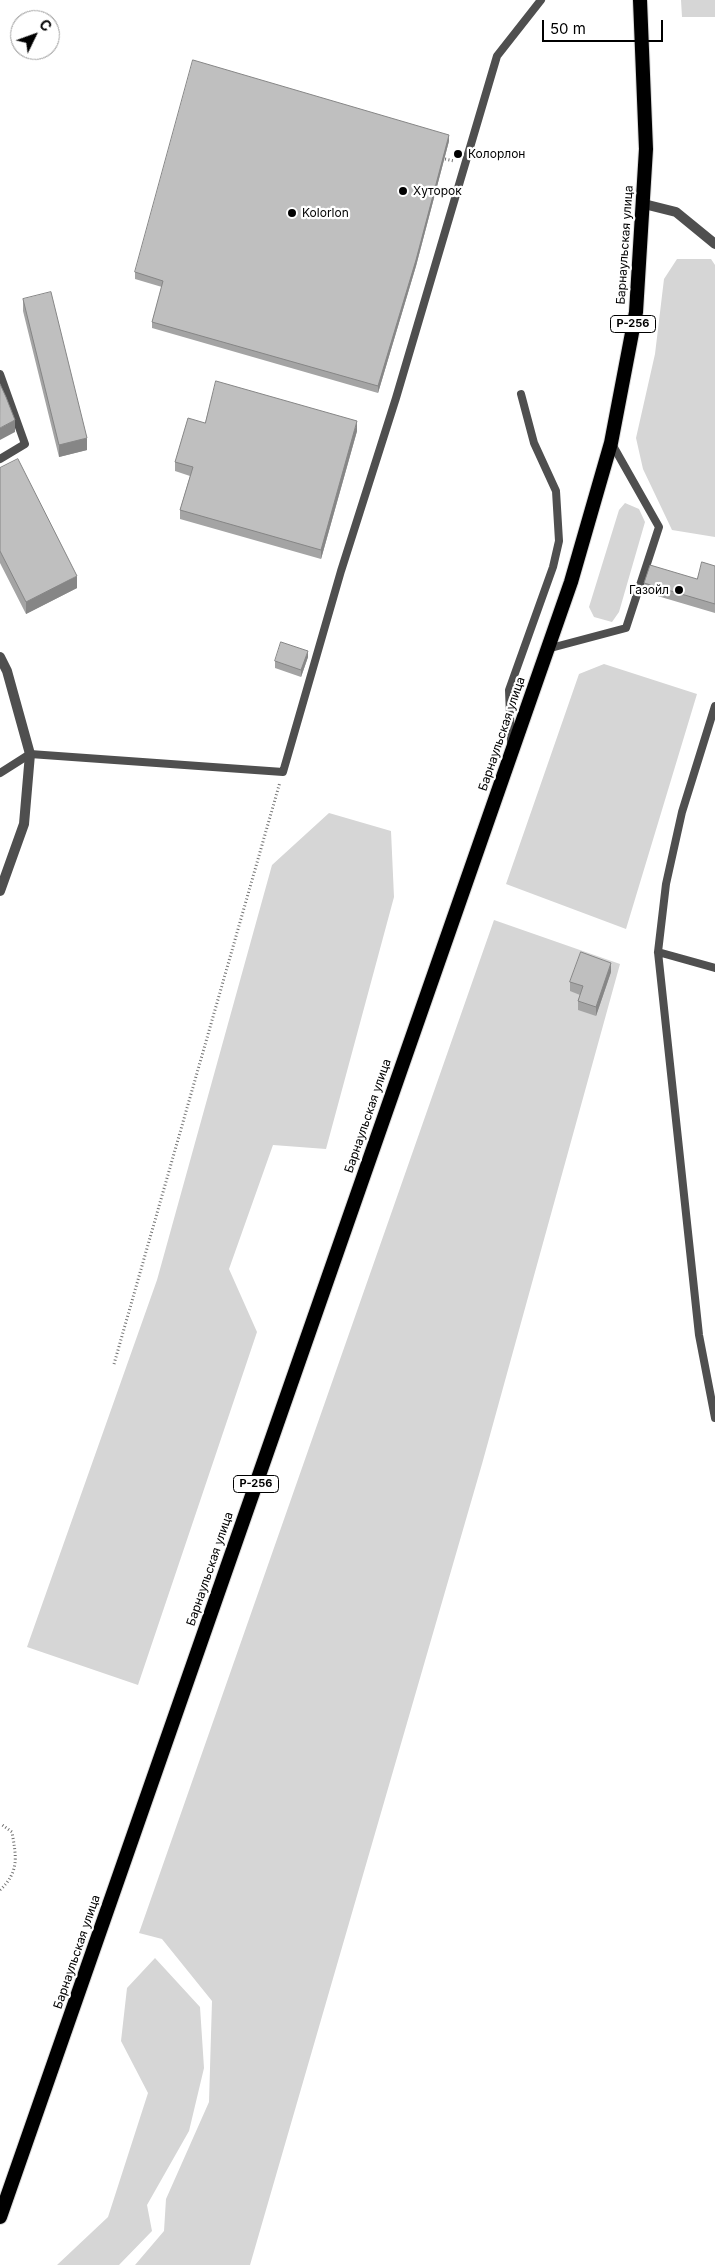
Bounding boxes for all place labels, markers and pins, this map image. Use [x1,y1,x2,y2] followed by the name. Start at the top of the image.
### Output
[468,147,525,161] place label: Колорлон
[452,148,464,160] marker: Колорлон
[413,184,462,198] place label: Хуторок
[397,185,409,197] marker: Хуторок
[302,206,349,220] place label: Kolorlon
[286,207,298,219] marker: Kolorlon
[629,583,669,597] place label: Газойл
[673,584,685,596] marker: Газойл

